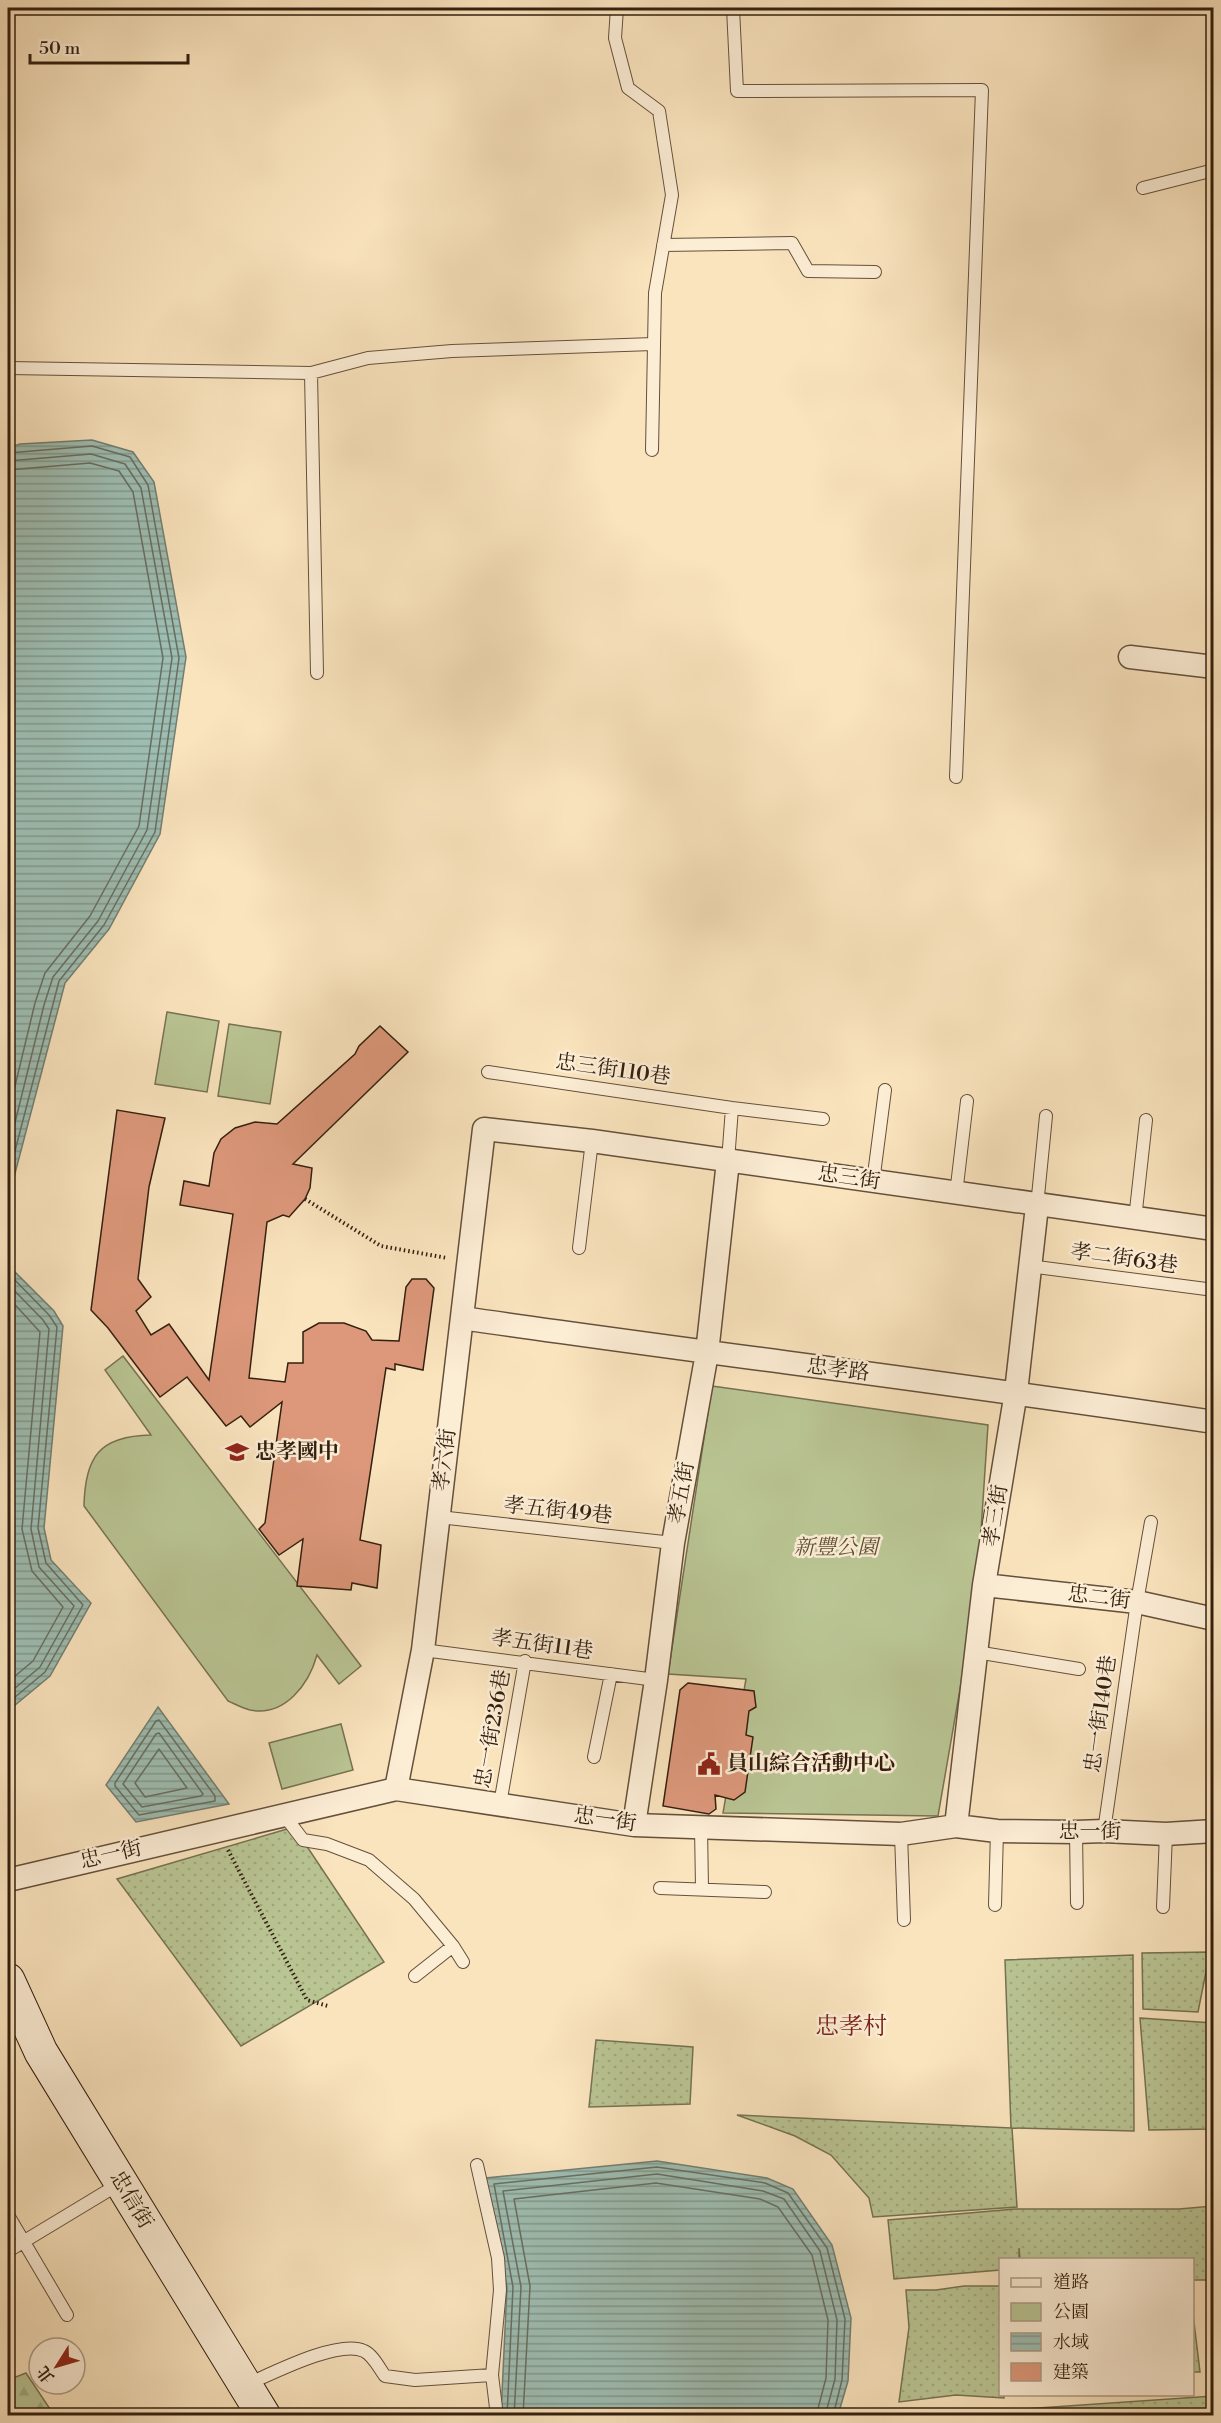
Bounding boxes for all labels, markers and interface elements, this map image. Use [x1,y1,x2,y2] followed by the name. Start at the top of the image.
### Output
[30,27,188,65] scale bar
[39,37,81,60] text: 50 m
[554,1049,672,1091] street label: 忠三街110巷
[816,1161,882,1195] street label: 忠三街
[1069,1239,1179,1279] street label: 孝二街63巷
[805,1353,871,1387] street label: 忠孝路
[428,1427,462,1493] street label: 孝六街
[224,1439,250,1465] school or university icon: 忠孝國中
[255,1439,339,1465] place label: 忠孝國中
[664,1460,700,1526] street label: 孝五街
[978,1483,1014,1549] street label: 孝三街
[502,1492,614,1530] street label: 孝五街49巷
[794,1535,881,1561] park label: 新豐公園
[1066,1581,1132,1615] street label: 忠二街
[489,1625,595,1665] street label: 孝五街11巷
[1080,1653,1122,1775] street label: 忠一街140巷
[470,1668,516,1790] street label: 忠一街236巷
[696,1751,722,1777] public building icon: 員山綜合活動中心
[727,1751,895,1777] place label: 員山綜合活動中心
[572,1803,638,1837] street label: 忠一街
[1059,1819,1122,1845] street label: 忠一街
[77,1835,145,1875] street label: 忠一街
[815,2012,887,2042] district label: 忠孝村
[104,2166,158,2234] street label: 忠信街
[999,2258,1194,2396] legend
[1053,2271,1089,2294] text: 道路
[1053,2301,1089,2324] text: 公園
[1053,2331,1089,2354] text: 水域
[27,2336,87,2396] north arrow
[1053,2361,1089,2384] text: 建築
[33,2362,59,2387] text: 北

